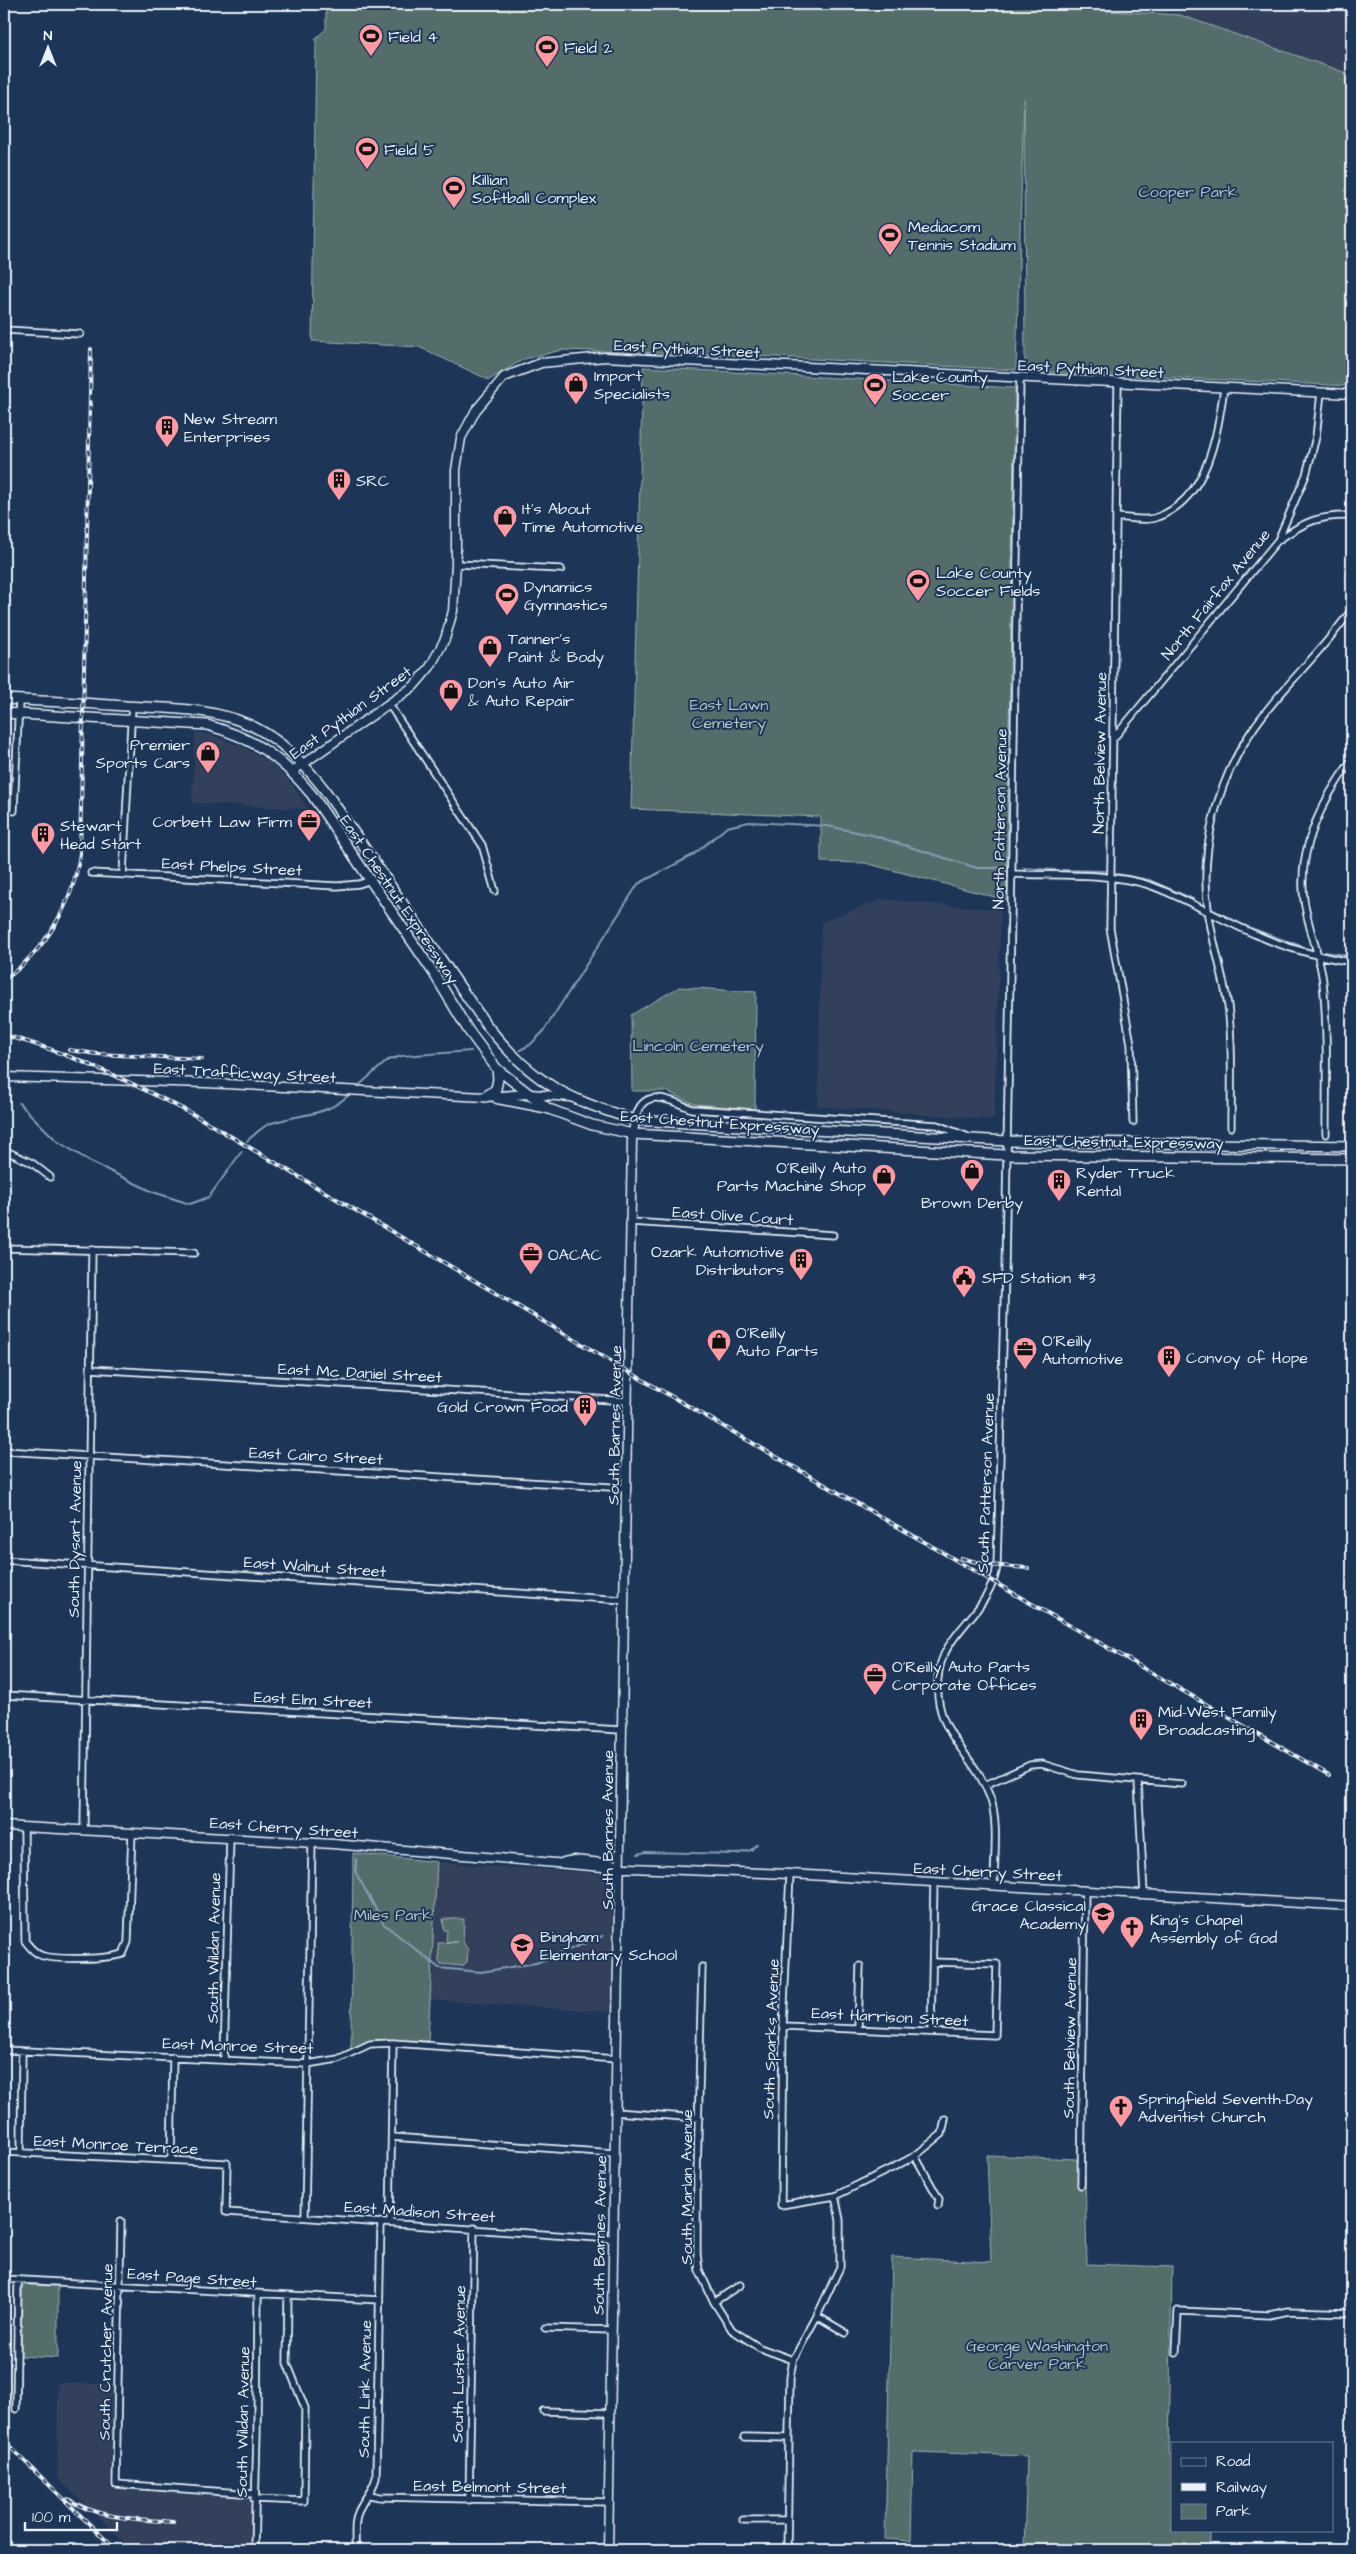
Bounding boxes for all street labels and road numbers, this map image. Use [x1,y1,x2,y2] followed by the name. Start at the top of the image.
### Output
[613,334,761,365] street label: East Pythian Street
[1017,354,1165,385] street label: East Pythian Street
[1156,524,1276,665] street label: North Fairfax Avenue
[285,661,417,765] street label: East Pythian Street
[1088,672,1112,834] street label: North Belview Avenue
[987,728,1013,910] street label: North Patterson Avenue
[334,811,464,989] street label: East Chestnut Expressway
[161,852,303,882] street label: East Phelps Street
[153,1057,337,1090] street label: East Trafficway Street
[620,1105,820,1142] street label: East Chestnut Expressway
[1024,1129,1224,1156] street label: East Chestnut Expressway
[672,1201,795,1231] street label: East Olive Court
[603,1345,627,1505] street label: South Barnes Avenue
[277,1358,443,1388] street label: East Mc Daniel Street
[972,1392,1000,1574] street label: South Patterson Avenue
[248,1442,384,1471] street label: East Cairo Street
[63,1460,88,1618] street label: South Dysart Avenue
[243,1551,387,1583] street label: East Walnut Street
[253,1686,373,1714] street label: East Elm Street
[597,1750,619,1910] street label: South Barnes Avenue
[209,1812,359,1845] street label: East Cherry Street
[913,1857,1063,1888] street label: East Cherry Street
[202,1872,226,2024] street label: South Wildan Avenue
[1058,1957,1082,2119] street label: South Belview Avenue
[757,1958,785,2120] street label: South Sparks Avenue
[811,2002,970,2032] street label: East Harrison Street
[162,2032,314,2060] street label: East Monroe Street
[676,2109,698,2265] street label: South Marlan Avenue
[33,2130,199,2160] street label: East Monroe Terrace
[588,2155,612,2315] street label: South Barnes Avenue
[344,2196,497,2228] street label: East Madison Street
[93,2263,119,2441] street label: South Crutcher Avenue
[126,2263,258,2295] street label: East Page Street
[447,2285,471,2443] street label: South Luster Avenue
[353,2320,377,2458] street label: South Link Avenue
[231,2346,255,2498] street label: South Wildan Avenue
[413,2475,567,2499] street label: East Belmont Street

